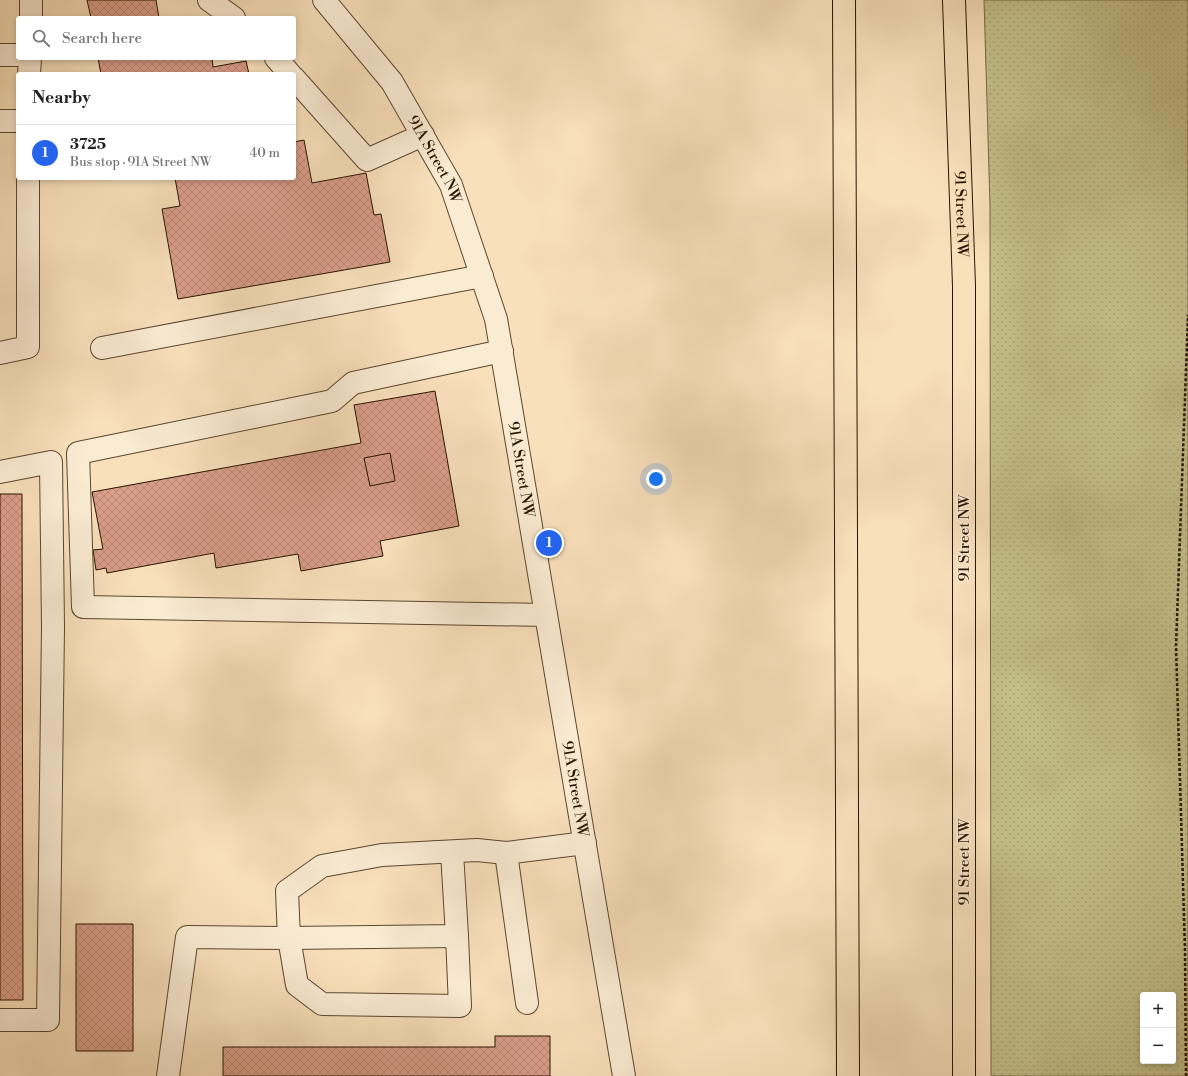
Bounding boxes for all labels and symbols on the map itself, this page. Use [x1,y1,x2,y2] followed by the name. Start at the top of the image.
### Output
[403,112,465,206] street label: 91A Street NW
[950,170,972,258] street label: 91 Street NW
[503,420,538,519] street label: 91A Street NW
[646,469,666,489] your location
[955,494,974,581] street label: 91 Street NW
[536,528,562,558] pin: 1
[557,739,592,839] street label: 91A Street NW
[955,818,974,905] street label: 91 Street NW

